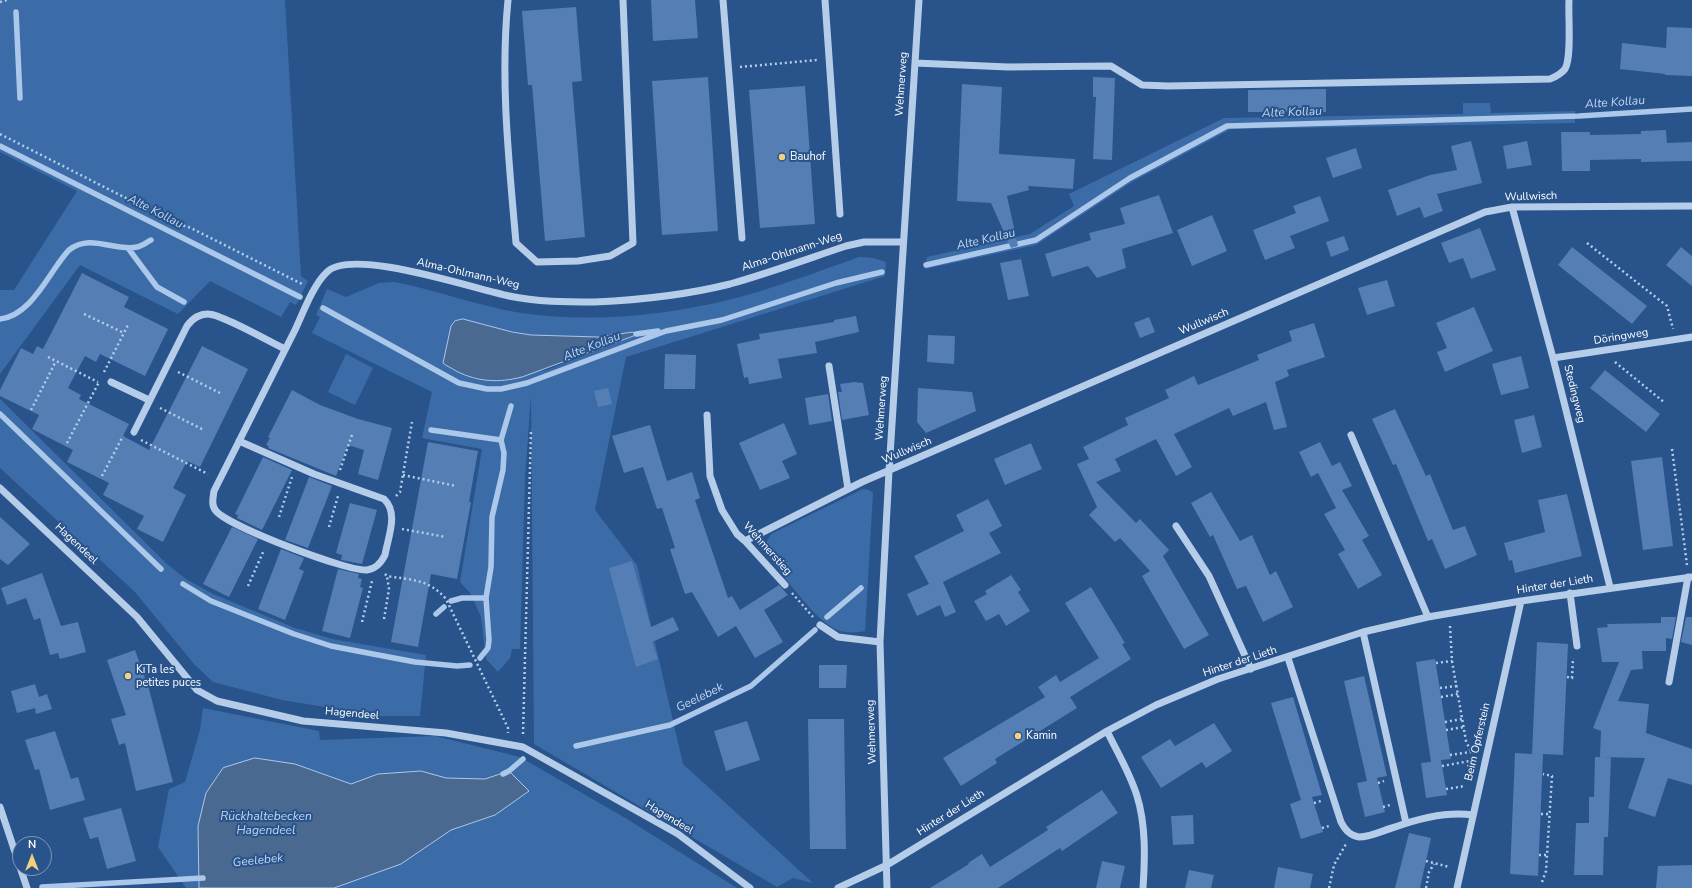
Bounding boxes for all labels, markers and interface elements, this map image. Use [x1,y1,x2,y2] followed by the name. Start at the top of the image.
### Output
[893,51,911,117] street label: Wehmerweg
[1585,94,1645,112] water label: Alte Kollau
[1262,105,1322,121] water label: Alte Kollau
[790,150,825,164] place label: Bauhof
[777,152,787,162] marker: Bauhof
[1505,189,1557,205] street label: Wullwisch
[125,192,185,232] water label: Alte Kollau
[955,226,1017,254] water label: Alte Kollau
[740,230,844,274] street label: Alma-Ohlmann-Weg
[415,256,521,292] street label: Alma-Ohlmann-Weg
[1177,306,1231,338] street label: Wullwisch
[1593,326,1649,348] street label: Döringweg
[561,330,623,364] water label: Alte Kollau
[1560,364,1588,424] street label: Stedingweg
[873,375,891,441] street label: Wehmerweg
[880,435,934,467] street label: Wullwisch
[740,520,794,578] street label: Wehmerstieg
[52,521,100,567] street label: Hagendeel
[1516,572,1594,598] street label: Hinter der Lieth
[1201,644,1279,680] street label: Hinter der Lieth
[136,663,201,689] place label: KiTa les petites puces
[123,671,133,681] marker: KiTa les petites puces
[674,680,726,716] water label: Geelebek
[864,700,880,764] street label: Wehmerweg
[1463,702,1493,782] street label: Beim Opferstein
[324,705,380,723] street label: Hagendeel
[1026,729,1057,743] place label: Kamin
[1013,731,1023,741] marker: Kamin
[915,787,987,839] street label: Hinter der Lieth
[642,798,696,838] street label: Hagendeel
[220,810,312,838] water label: Rückhaltebecken Hagendeel
[12,836,52,876] north arrow
[28,837,36,852] text: N
[232,851,284,871] water label: Geelebek

